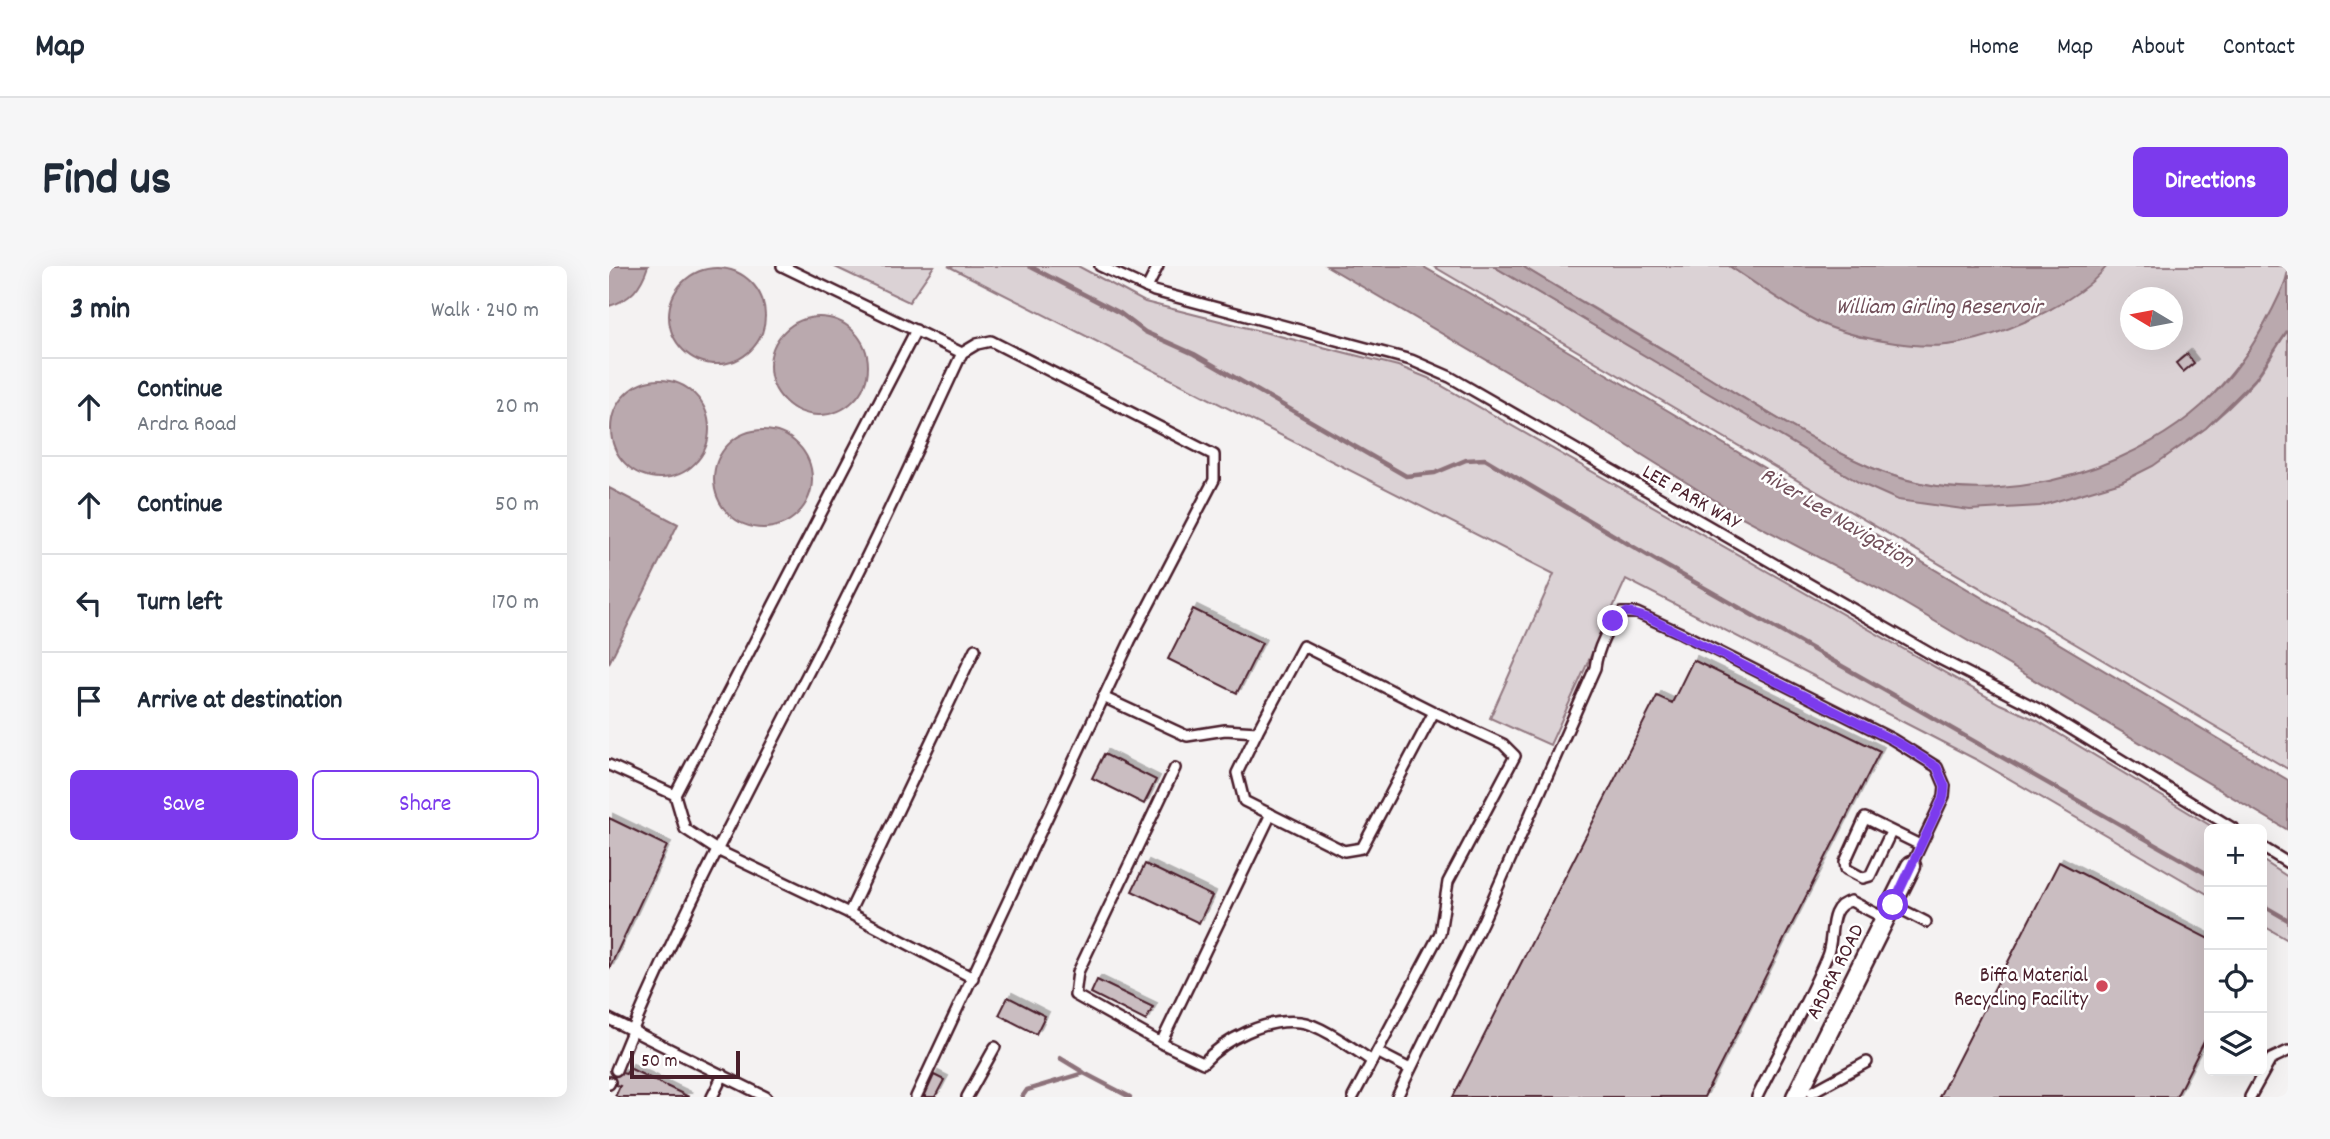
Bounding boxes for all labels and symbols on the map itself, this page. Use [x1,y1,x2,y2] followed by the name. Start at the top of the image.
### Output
[2120,287,2183,350] north arrow
[1836,292,2045,325] water label: William Girling Reservoir
[1636,458,1747,540] street label: LEE PARK WAY
[1753,460,1921,579] water label: River Lee Navigation
[1597,605,1628,636] route end
[1877,889,1908,920] route start
[1800,919,1874,1025] street label: ARDRA ROAD
[1954,962,2088,1016] place label: Biffa Material Recycling Facility
[2094,978,2110,994] marker: Biffa Material Recycling Facility
[630,1048,740,1080] scale bar

